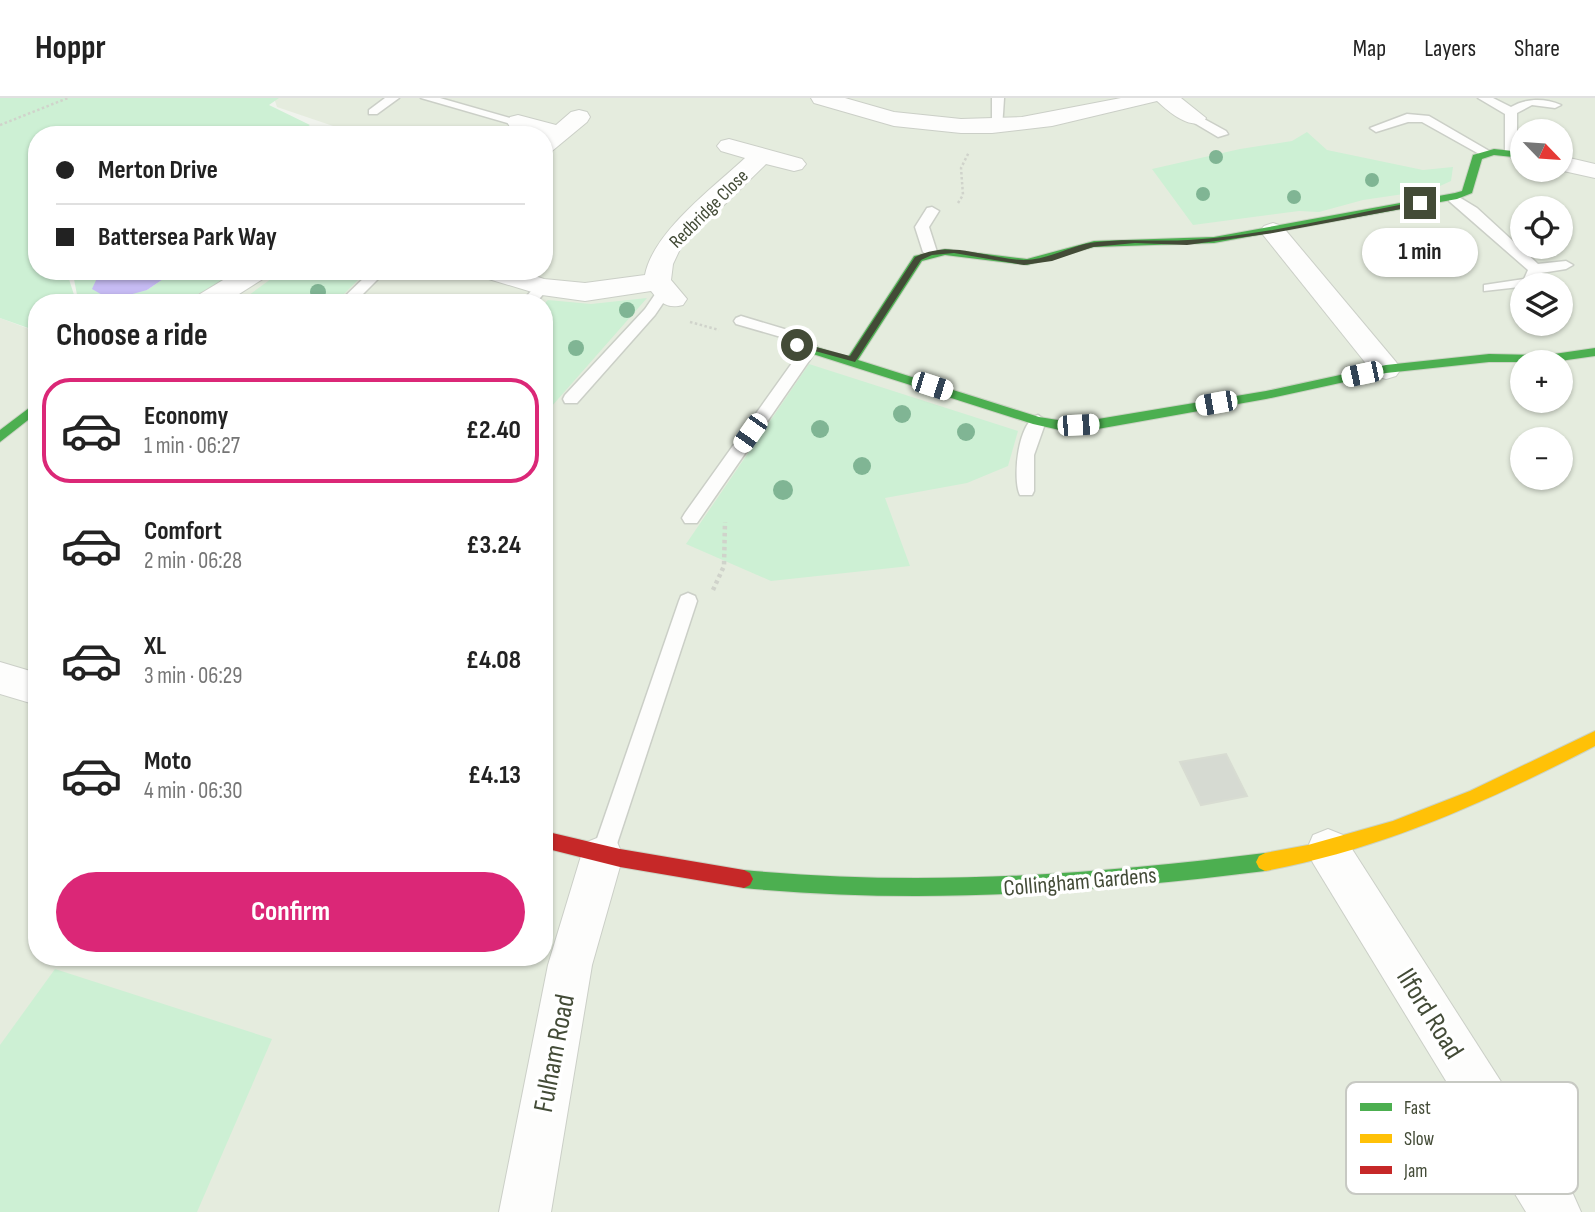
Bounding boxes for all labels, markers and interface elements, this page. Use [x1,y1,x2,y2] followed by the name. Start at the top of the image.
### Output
[35,28,106,68] text: Hoppr
[1353,34,1386,63] text: Map
[1424,34,1476,63] text: Layers
[1514,34,1560,63] text: Share
[1510,119,1573,182] north arrow
[1510,119,1573,490] map controls
[98,155,218,186] text: Merton Drive
[665,165,753,253] street label: Redbridge Close
[1404,187,1436,219] route end
[1510,196,1573,259] button: locate
[98,222,277,253] text: Battersea Park Way
[1362,228,1478,276] callout: 1 min
[1399,238,1441,266] text: 1 min
[1510,273,1573,336] button: layers
[56,316,208,355] text: Choose a ride
[781,329,813,361] route start
[1510,350,1573,413] button: +
[1340,359,1385,389] car
[909,370,956,402] car
[1194,389,1239,417] car
[60,399,123,462] icon: car
[144,401,228,432] text: Economy
[730,410,771,456] car
[1057,413,1100,437] car
[466,415,521,446] text: £2.40
[1510,427,1573,490] button: −
[144,432,240,460] text: 1 min · 06:27
[60,514,123,577] icon: car
[144,516,222,547] text: Comfort
[466,530,521,561] text: £3.24
[144,547,242,575] text: 2 min · 06:28
[60,629,123,692] icon: car
[144,631,166,662] text: XL
[466,645,521,676] text: £4.08
[144,662,242,690] text: 3 min · 06:29
[60,744,123,807] icon: car
[144,746,192,777] text: Moto
[468,760,521,791] text: £4.13
[144,777,243,805] text: 4 min · 06:30
[1002,861,1158,903] street label: Collingham Gardens
[56,872,525,952] button: Confirm
[1389,963,1470,1065] street label: Ilford Road
[527,992,582,1115] street label: Fulham Road
[1346,1082,1578,1194] legend
[1404,1097,1431,1120] text: Fast
[1404,1128,1434,1151] text: Slow
[1403,1160,1427,1183] text: Jam

